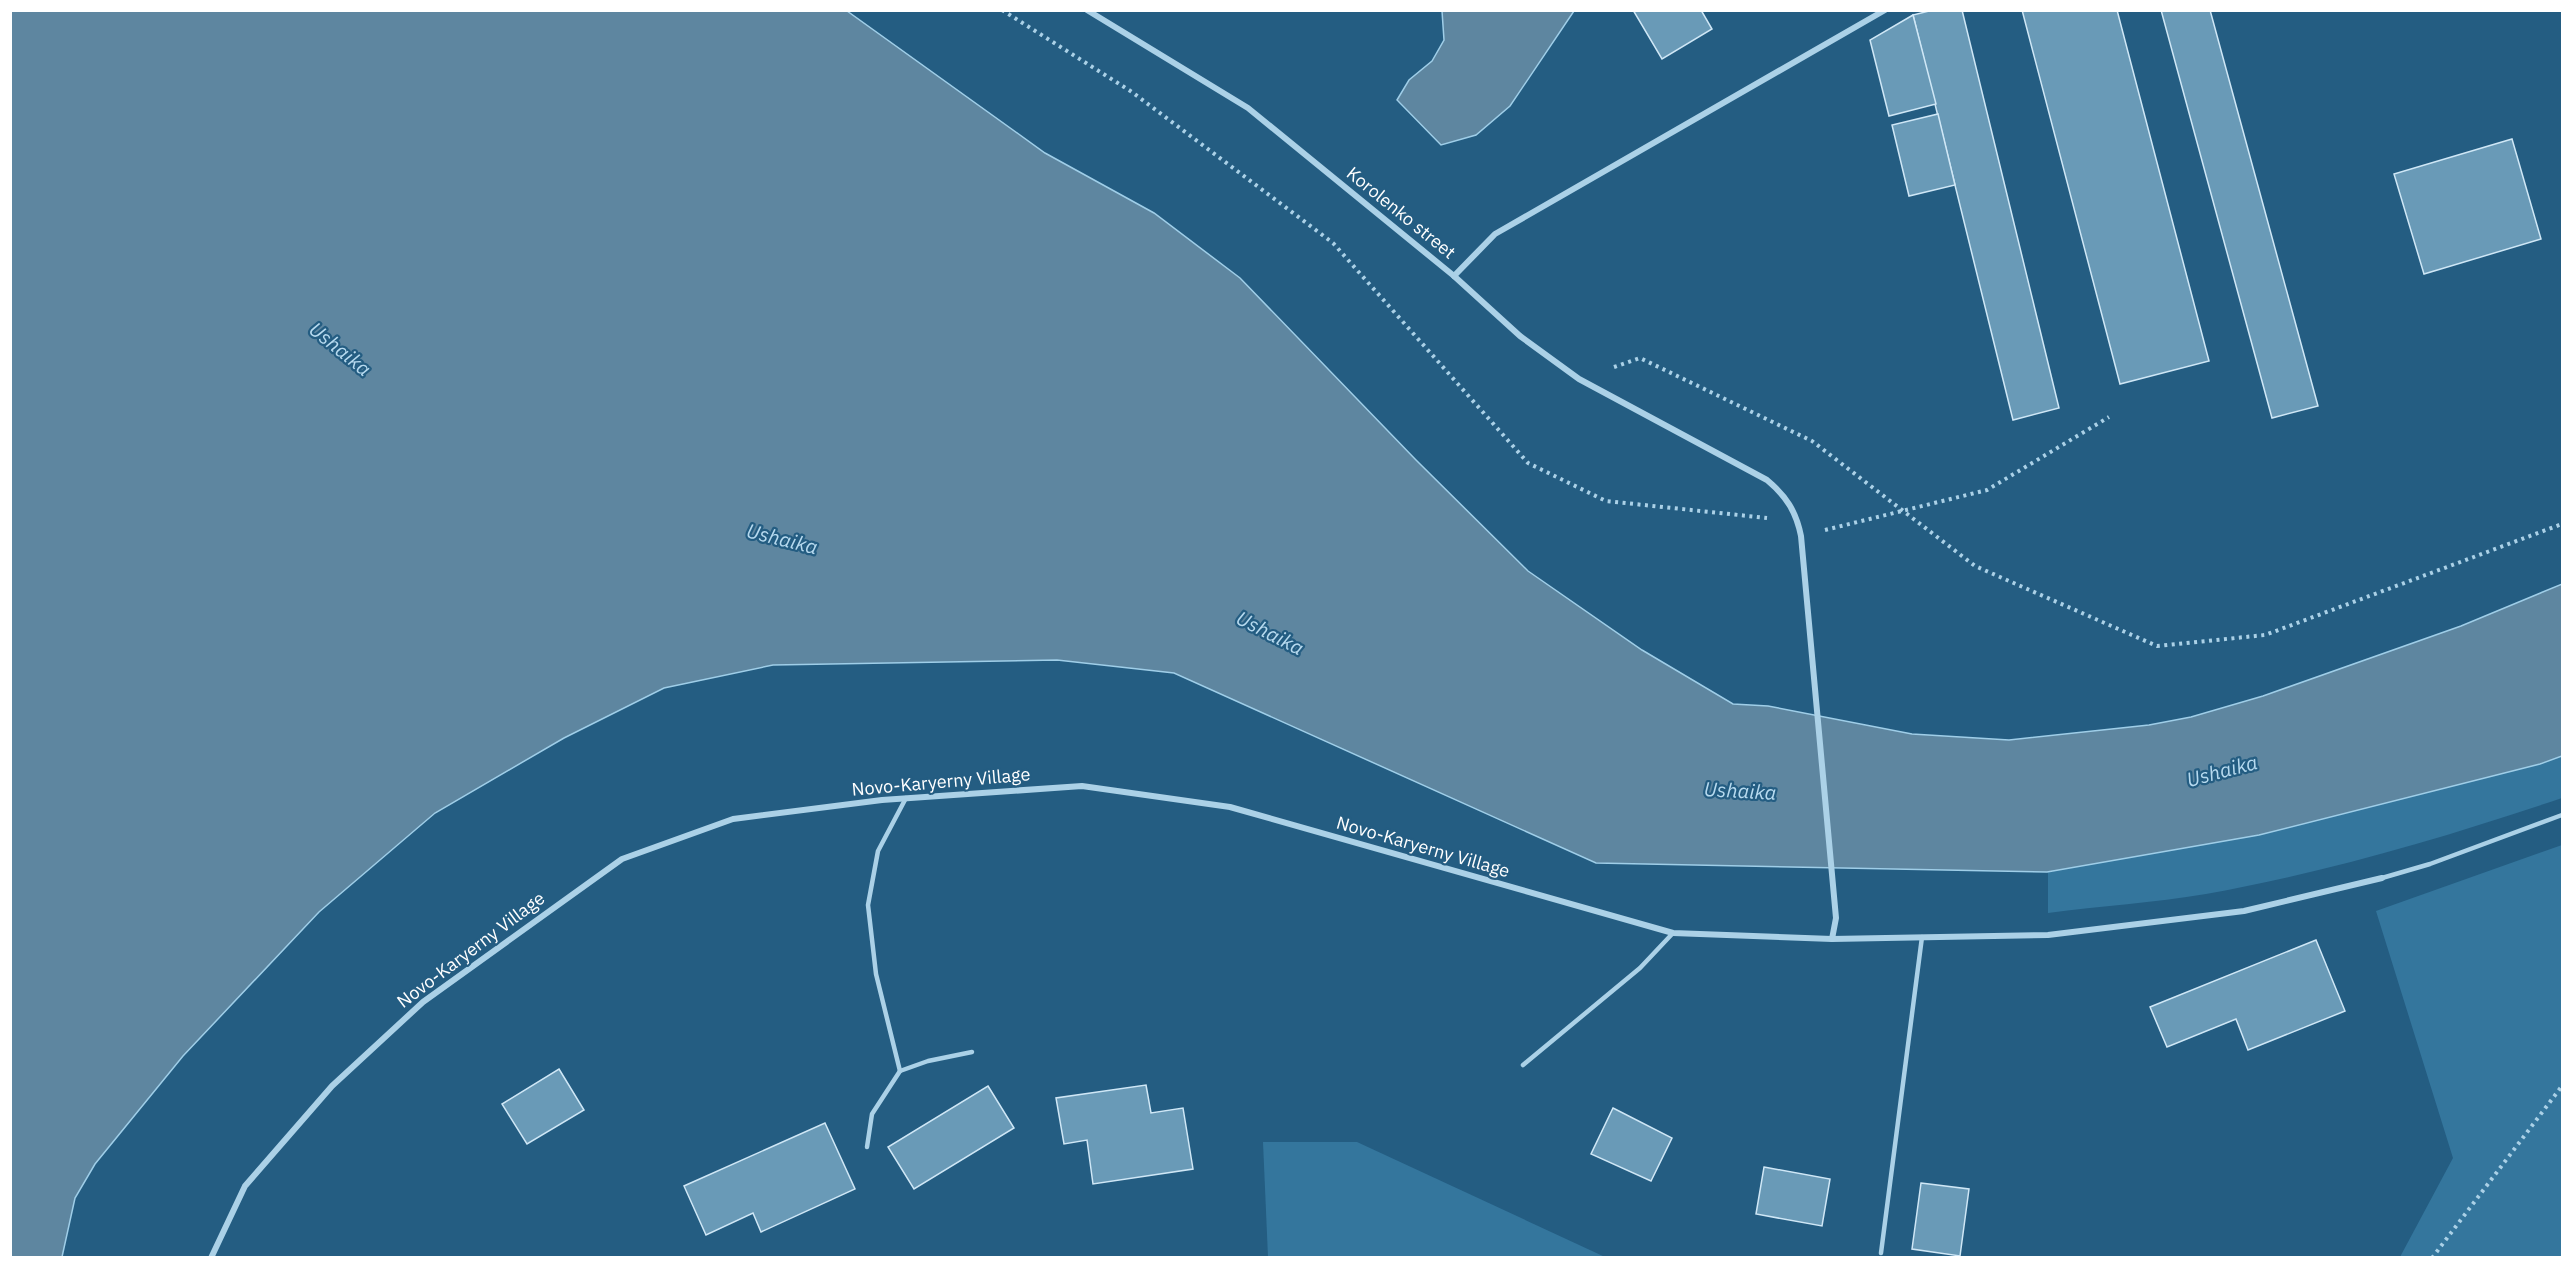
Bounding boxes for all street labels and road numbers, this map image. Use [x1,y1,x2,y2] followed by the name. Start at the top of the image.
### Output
[1342,162,1461,264] street label: Korolenko street
[851,762,1031,801] street label: Novo-Karyerny Village
[1334,811,1512,882] street label: Novo-Karyerny Village
[392,886,549,1013] street label: Novo-Karyerny Village

